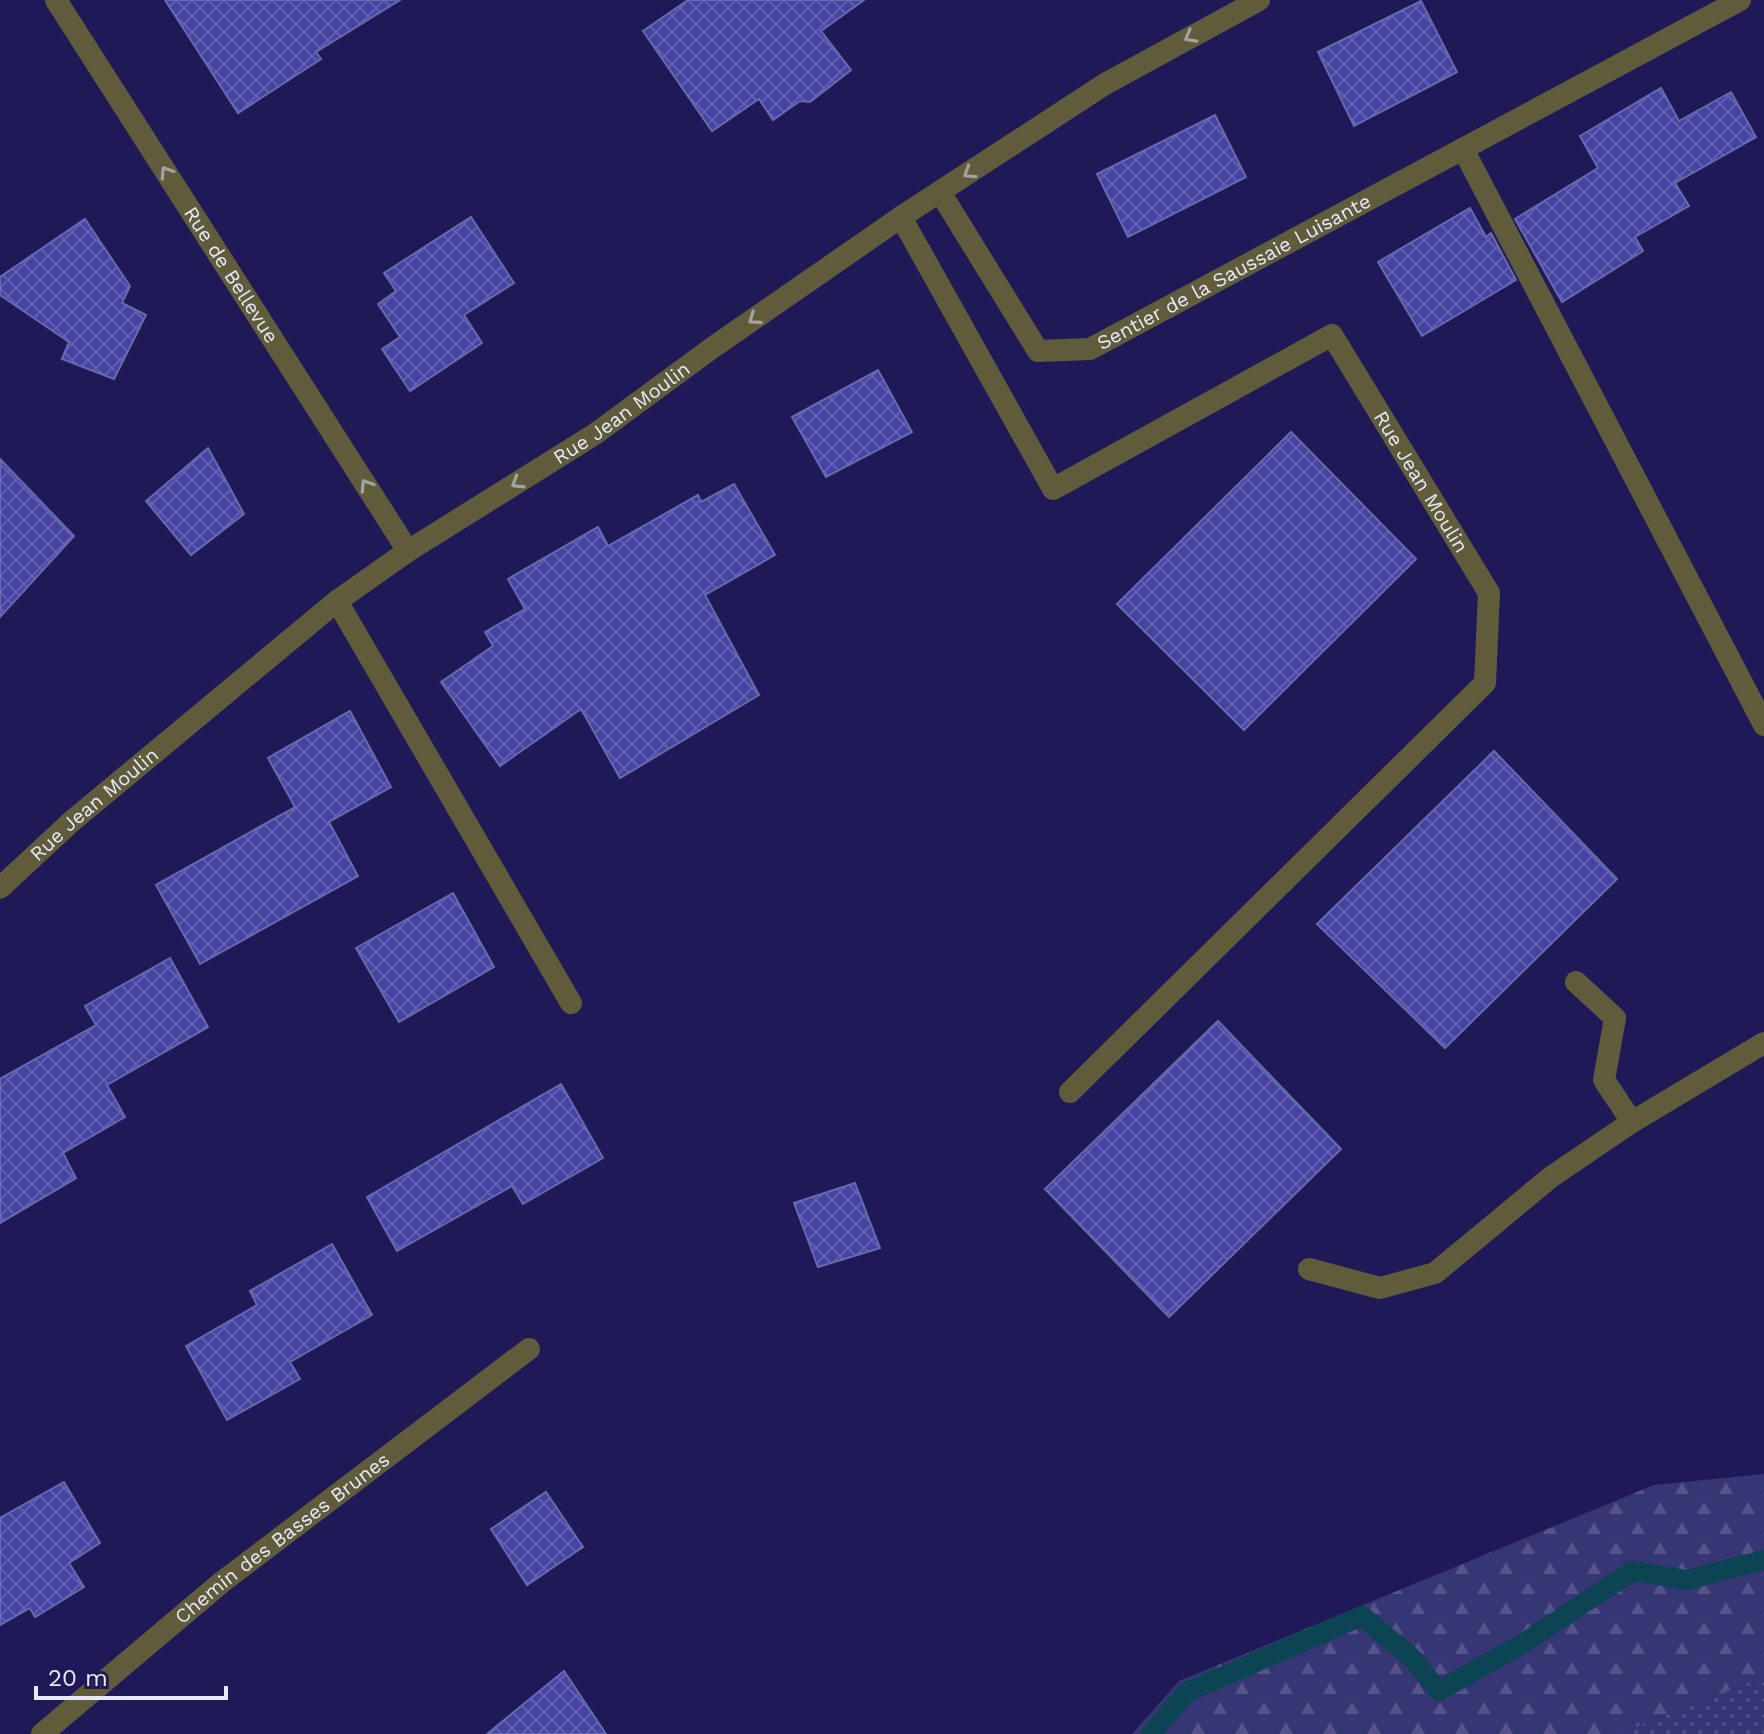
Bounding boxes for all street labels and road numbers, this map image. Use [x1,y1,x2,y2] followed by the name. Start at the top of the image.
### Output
[1093,189,1375,355] street label: Sentier de la Saussaie Luisante
[179,202,284,347] street label: Rue de Bellevue
[549,356,694,469] street label: Rue Jean Moulin
[1369,406,1474,557] street label: Rue Jean Moulin
[25,742,163,866] street label: Rue Jean Moulin
[170,1447,394,1629] street label: Chemin des Basses Brunes

